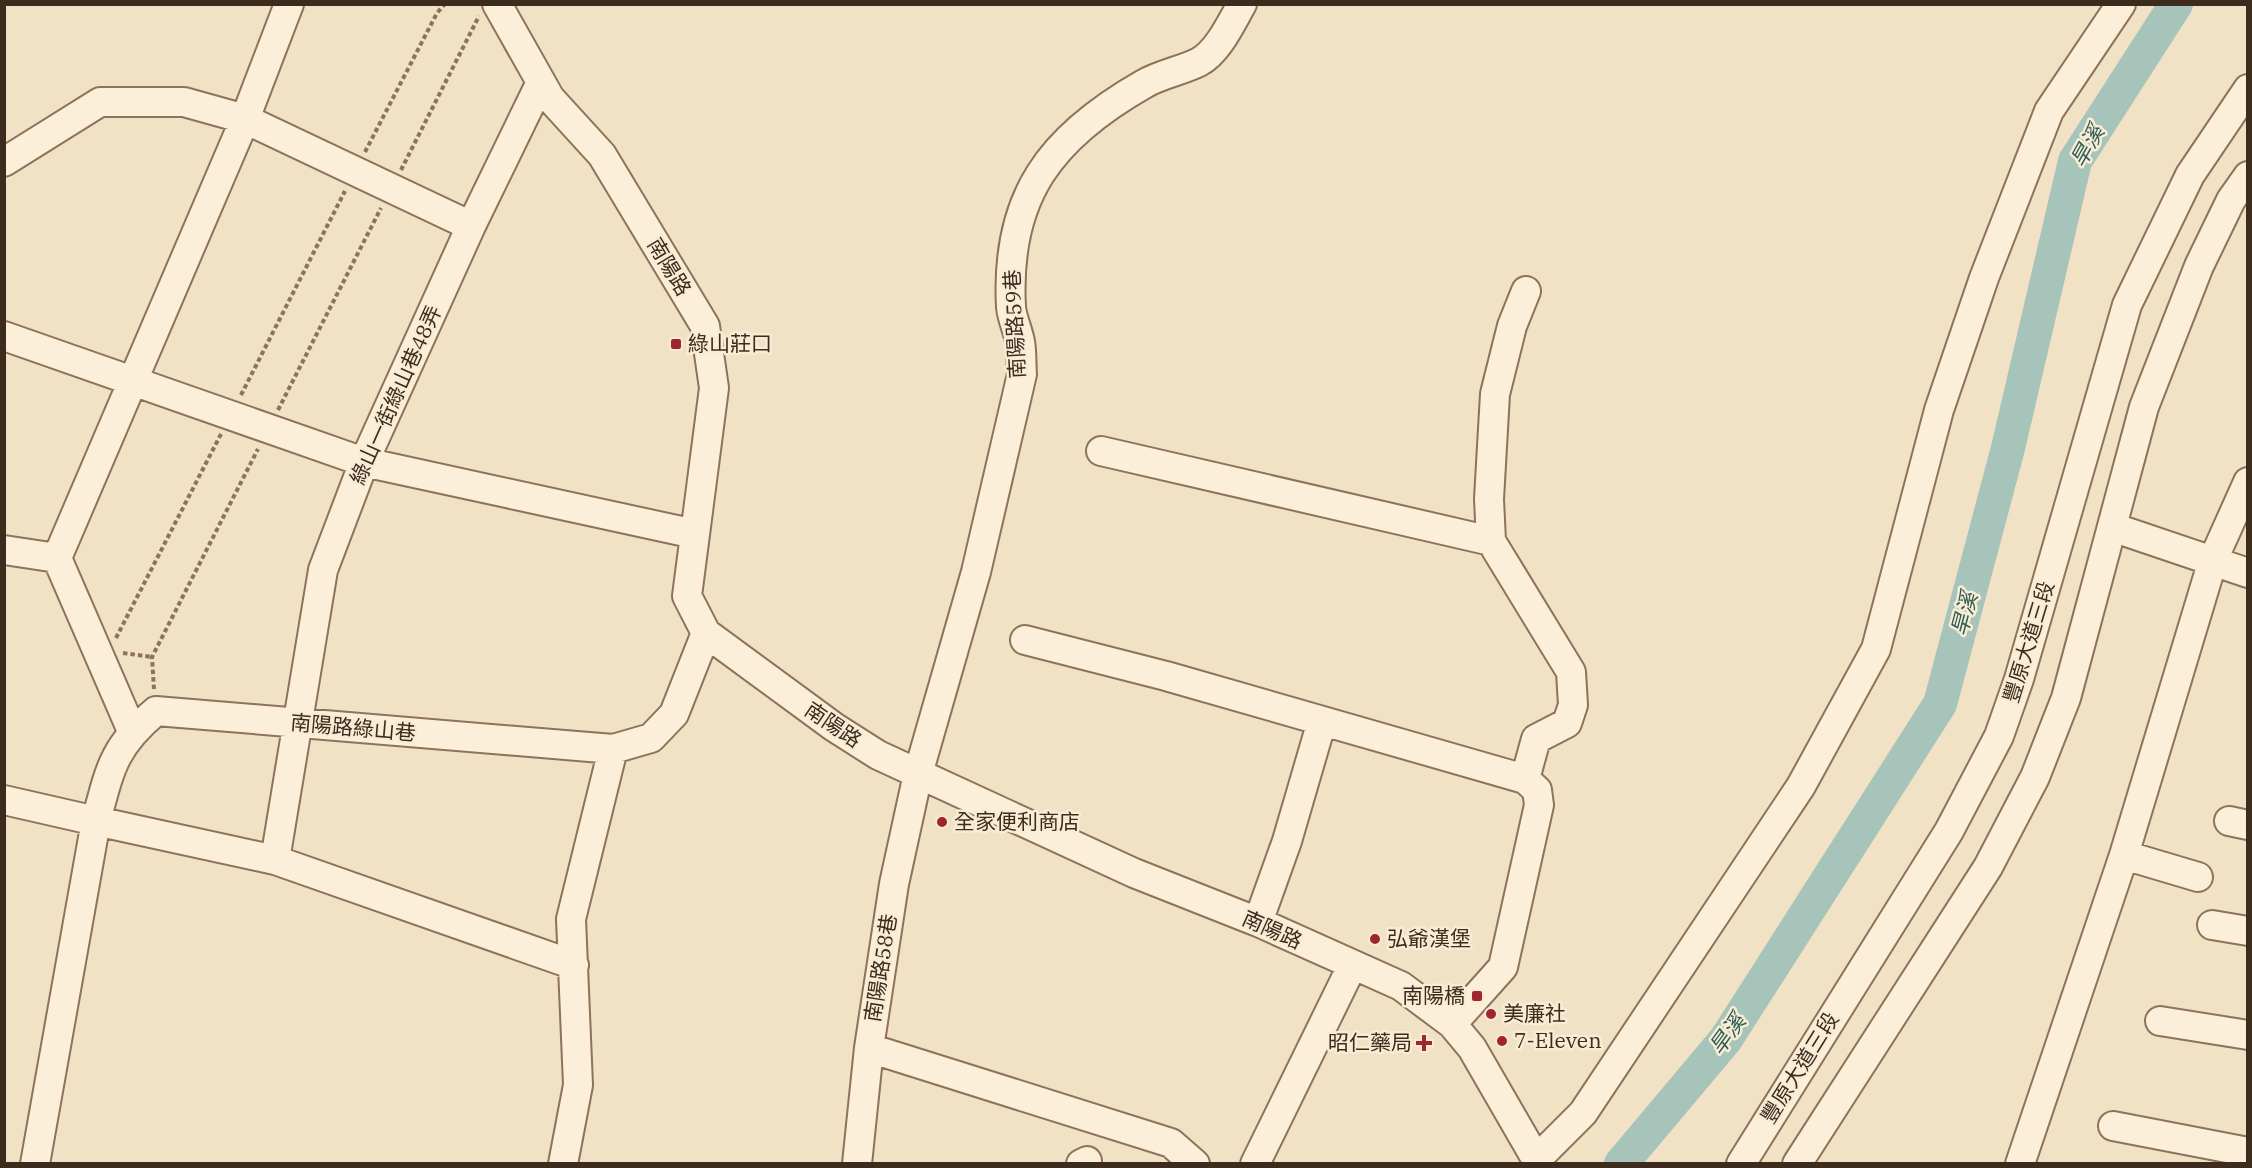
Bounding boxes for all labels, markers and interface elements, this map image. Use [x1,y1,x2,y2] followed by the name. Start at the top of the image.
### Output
[2063,117,2111,172] water label: 旱溪
[642,232,698,301] street label: 南陽路
[997,269,1031,379] street label: 南陽路59巷
[343,301,447,489] street label: 綠山一街綠山巷48弄
[688,329,772,357] place label: 綠山莊口
[669,337,683,351] marker: 綠山莊口
[1996,577,2060,706] street label: 豐原大道三段
[1944,586,1984,639] water label: 旱溪
[800,695,868,753] street label: 南陽路
[289,708,417,746] street label: 南陽路綠山巷
[954,807,1080,835] place label: 全家便利商店
[935,815,949,829] marker: 全家便利商店
[1238,903,1307,955] street label: 南陽路
[858,912,902,1024] street label: 南陽路58巷
[1387,924,1471,952] place label: 弘爺漢堡
[1368,932,1382,946] marker: 弘爺漢堡
[1402,981,1465,1009] place label: 南陽橋
[1470,989,1484,1003] marker: 南陽橋
[1503,999,1566,1027] place label: 美廉社
[1702,1005,1753,1060] water label: 旱溪
[1484,1007,1498,1021] marker: 美廉社
[1754,1007,1844,1128] street label: 豐原大道三段
[1514,1026,1602,1054] place label: 7-Eleven
[1328,1028,1412,1056] place label: 昭仁藥局
[1495,1034,1509,1048] marker: 7-Eleven
[1417,1036,1431,1050] marker: 昭仁藥局

